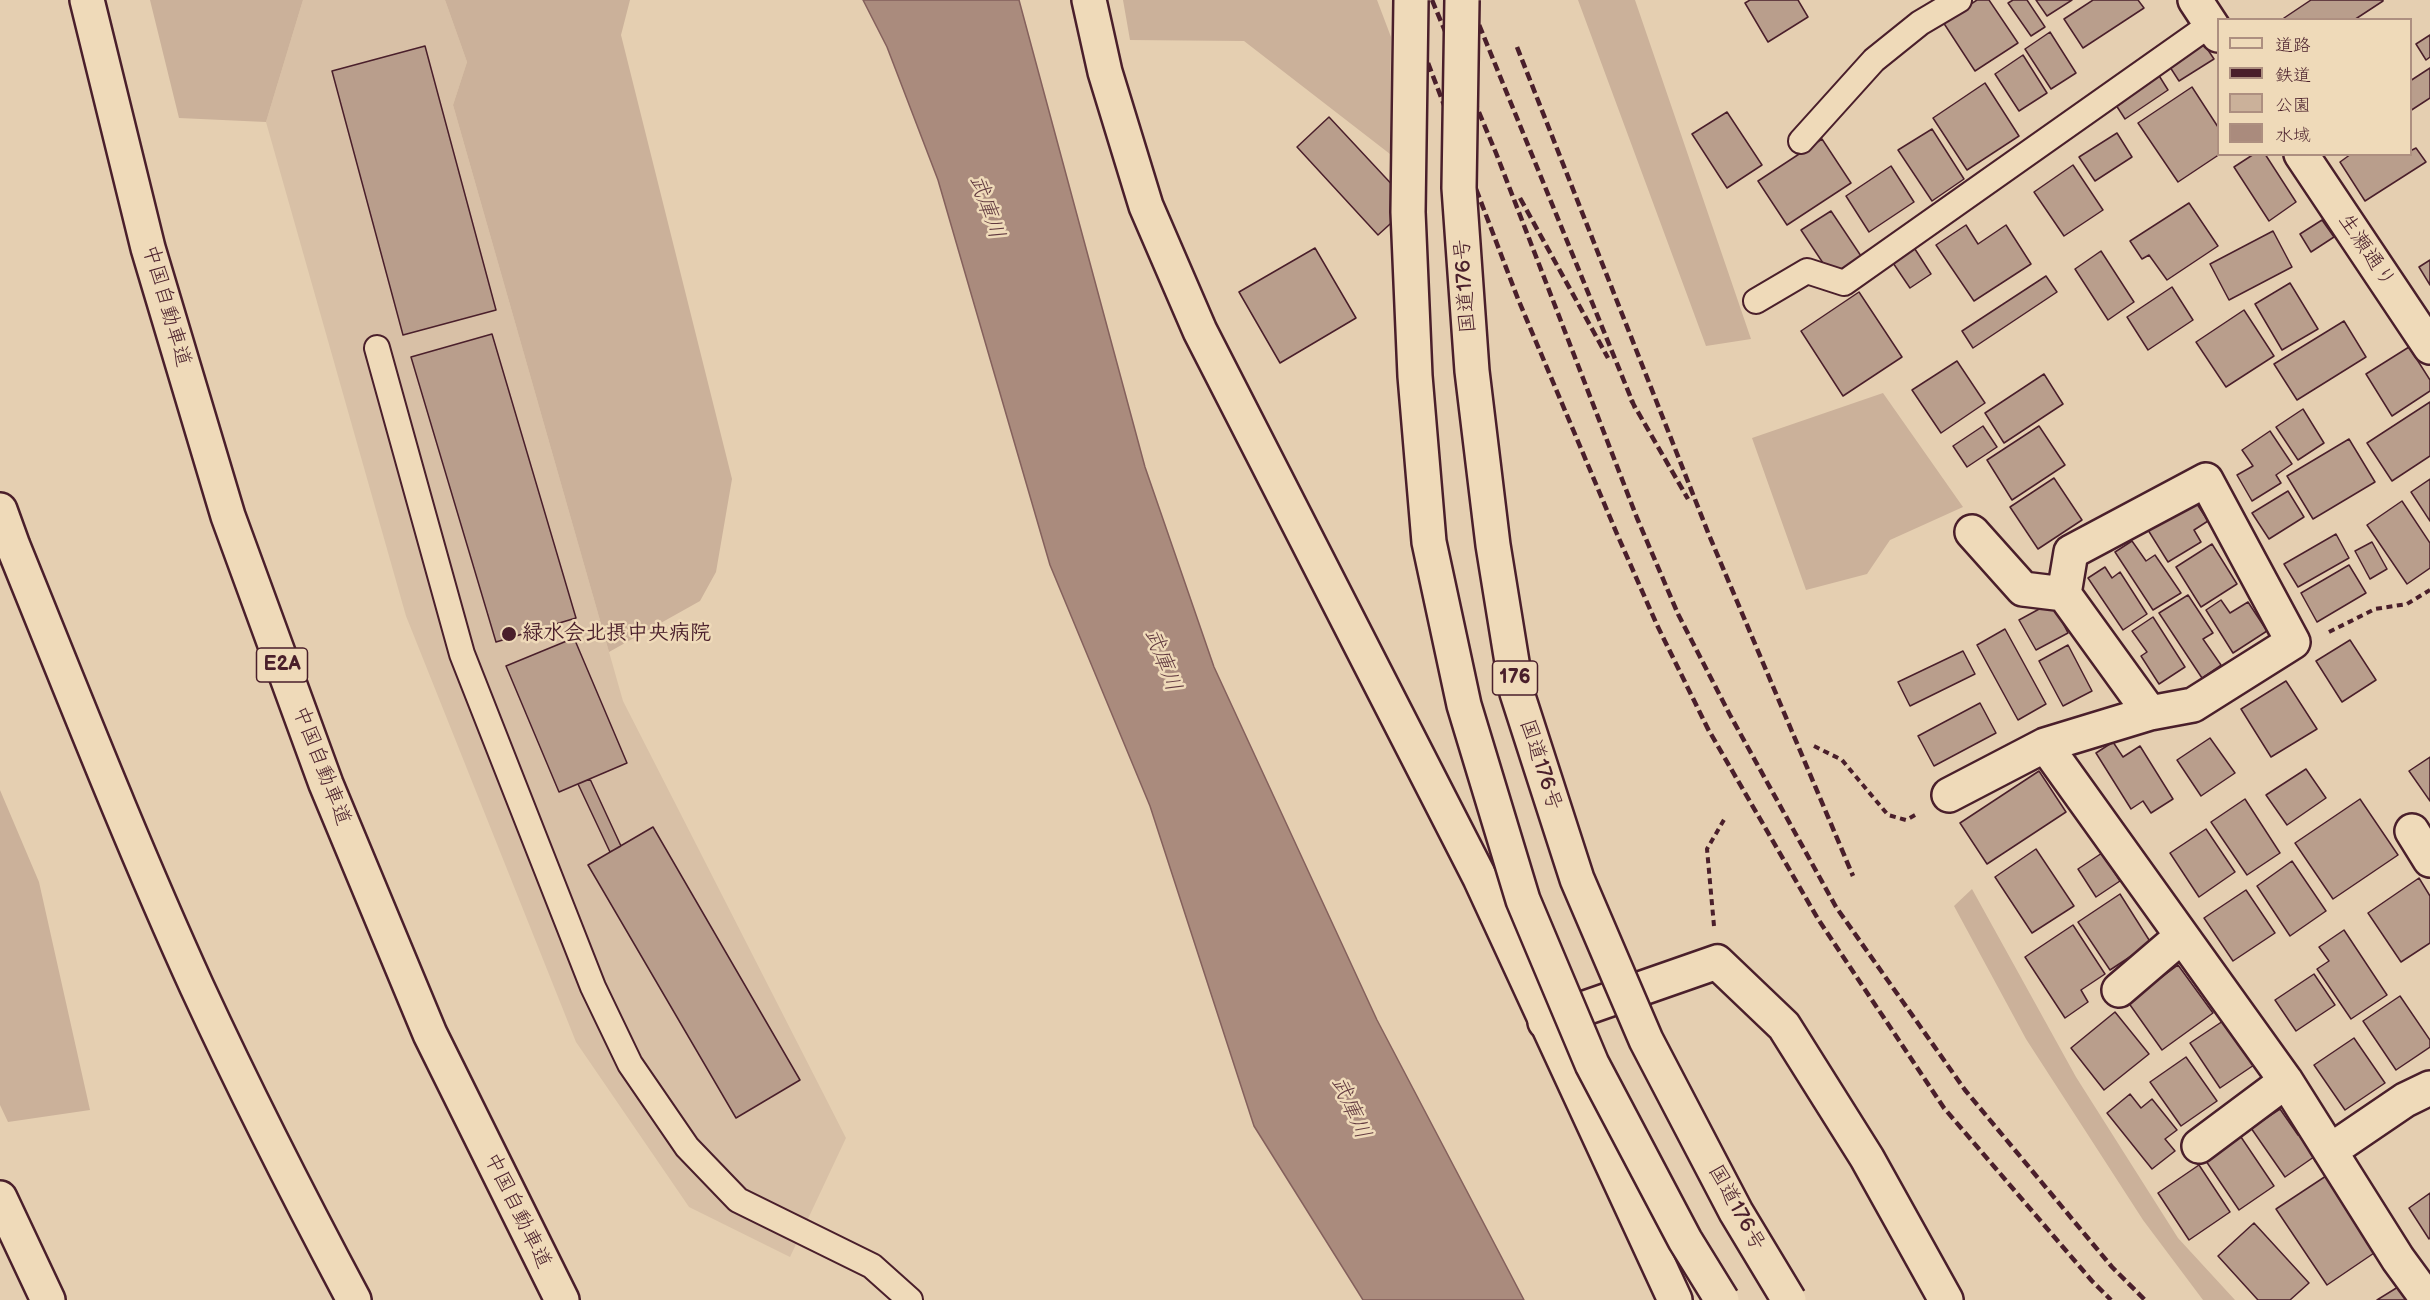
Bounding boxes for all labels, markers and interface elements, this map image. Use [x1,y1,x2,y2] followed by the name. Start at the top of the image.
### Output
[2217,18,2412,156] legend
[2275,35,2311,56] text: 道路
[2275,65,2311,86] text: 鉄道
[2275,95,2311,116] text: 公園
[2275,125,2311,146] text: 水域
[963,172,1009,242] water label: 武庫川
[2332,209,2400,293] street label: 生瀬通り
[1450,238,1482,334] street label: 国道176号
[137,242,195,370] street label: 中国自動車道
[522,621,711,647] place label: 緑水会北摂中央病院
[1138,624,1186,696] water label: 武庫川
[500,625,518,643] marker: 緑水会北摂中央病院
[256,648,308,682] road number: E2A
[1492,661,1538,695] road number: 176
[287,703,355,829] street label: 中国自動車道
[1513,716,1567,814] street label: 国道176号
[1325,1072,1375,1144] water label: 武庫川
[478,1149,556,1273] street label: 中国自動車道
[1702,1161,1770,1255] street label: 国道176号

